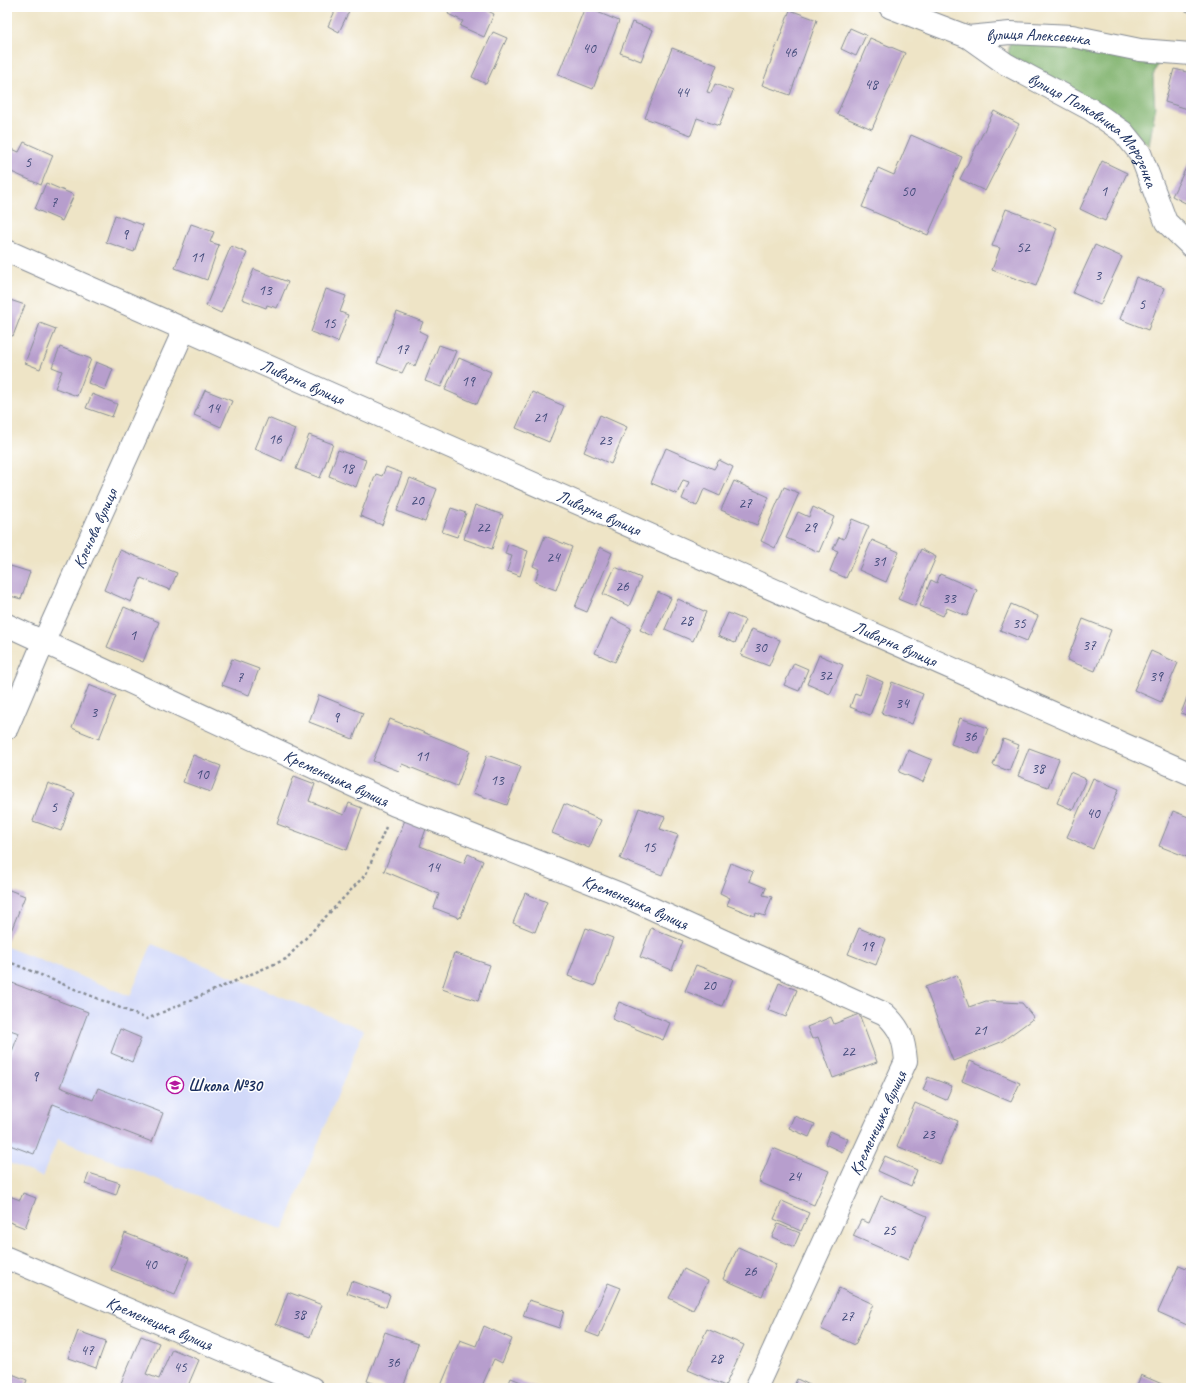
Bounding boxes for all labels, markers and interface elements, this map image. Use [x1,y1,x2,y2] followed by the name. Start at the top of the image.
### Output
[985,22,1094,50] street label: вулиця Алексєєнка
[582,39,597,58] house number: 40
[783,43,798,62] house number: 46
[1025,67,1163,191] street label: вулиця Полковника Морозенка
[864,75,879,94] house number: 48
[675,83,690,102] house number: 44
[25,153,33,172] house number: 5
[901,182,916,201] house number: 50
[1101,182,1109,201] house number: 1
[51,193,59,212] house number: 7
[122,225,130,244] house number: 9
[1016,238,1031,257] house number: 52
[190,248,205,267] house number: 11
[1095,266,1103,285] house number: 3
[258,281,273,300] house number: 13
[1139,295,1147,314] house number: 5
[322,314,337,333] house number: 15
[395,340,410,359] house number: 17
[257,354,349,410] street label: Ливарна вулиця
[461,372,476,391] house number: 19
[206,399,221,418] house number: 14
[533,408,548,427] house number: 21
[268,430,283,449] house number: 16
[598,431,613,450] house number: 23
[340,459,355,478] house number: 18
[68,484,122,572] street label: Кленова вулиця
[554,485,645,541] street label: Ливарна вулиця
[410,491,425,510] house number: 20
[738,494,753,513] house number: 27
[476,518,491,537] house number: 22
[803,518,818,537] house number: 29
[546,548,561,567] house number: 24
[872,552,887,571] house number: 31
[615,577,630,596] house number: 26
[942,589,957,608] house number: 33
[679,611,694,630] house number: 28
[1012,614,1027,633] house number: 35
[850,616,941,671] street label: Ливарна вулиця
[130,626,138,645] house number: 1
[1082,636,1097,655] house number: 37
[753,638,768,657] house number: 30
[818,666,833,685] house number: 32
[1149,667,1164,686] house number: 39
[237,668,245,687] house number: 7
[895,694,910,713] house number: 34
[91,703,99,722] house number: 3
[333,708,341,727] house number: 9
[963,727,978,746] house number: 36
[281,744,393,811] street label: Кременецька вулиця
[415,747,430,766] house number: 11
[1031,759,1046,778] house number: 38
[195,765,210,784] house number: 10
[490,771,505,790] house number: 13
[51,798,59,817] house number: 5
[1086,804,1101,823] house number: 40
[642,838,657,857] house number: 15
[426,858,441,877] house number: 14
[580,870,692,934] street label: Кременецька вулиця
[860,937,875,956] house number: 19
[702,976,717,995] house number: 20
[973,1021,988,1040] house number: 21
[841,1042,856,1061] house number: 22
[32,1067,40,1086] house number: 9
[845,1067,912,1179] street label: Кременецька вулиця
[165,1075,185,1095] school or university icon: Школа №30
[188,1075,264,1096] place label: Школа №30
[921,1125,936,1144] house number: 23
[787,1167,802,1186] house number: 24
[882,1221,897,1240] house number: 25
[143,1255,158,1274] house number: 40
[743,1262,758,1281] house number: 26
[104,1291,217,1355] street label: Кременецька вулиця
[292,1305,307,1324] house number: 38
[840,1307,855,1326] house number: 27
[80,1341,95,1360] house number: 47
[709,1349,724,1368] house number: 28
[386,1353,401,1372] house number: 36
[173,1358,188,1377] house number: 45

